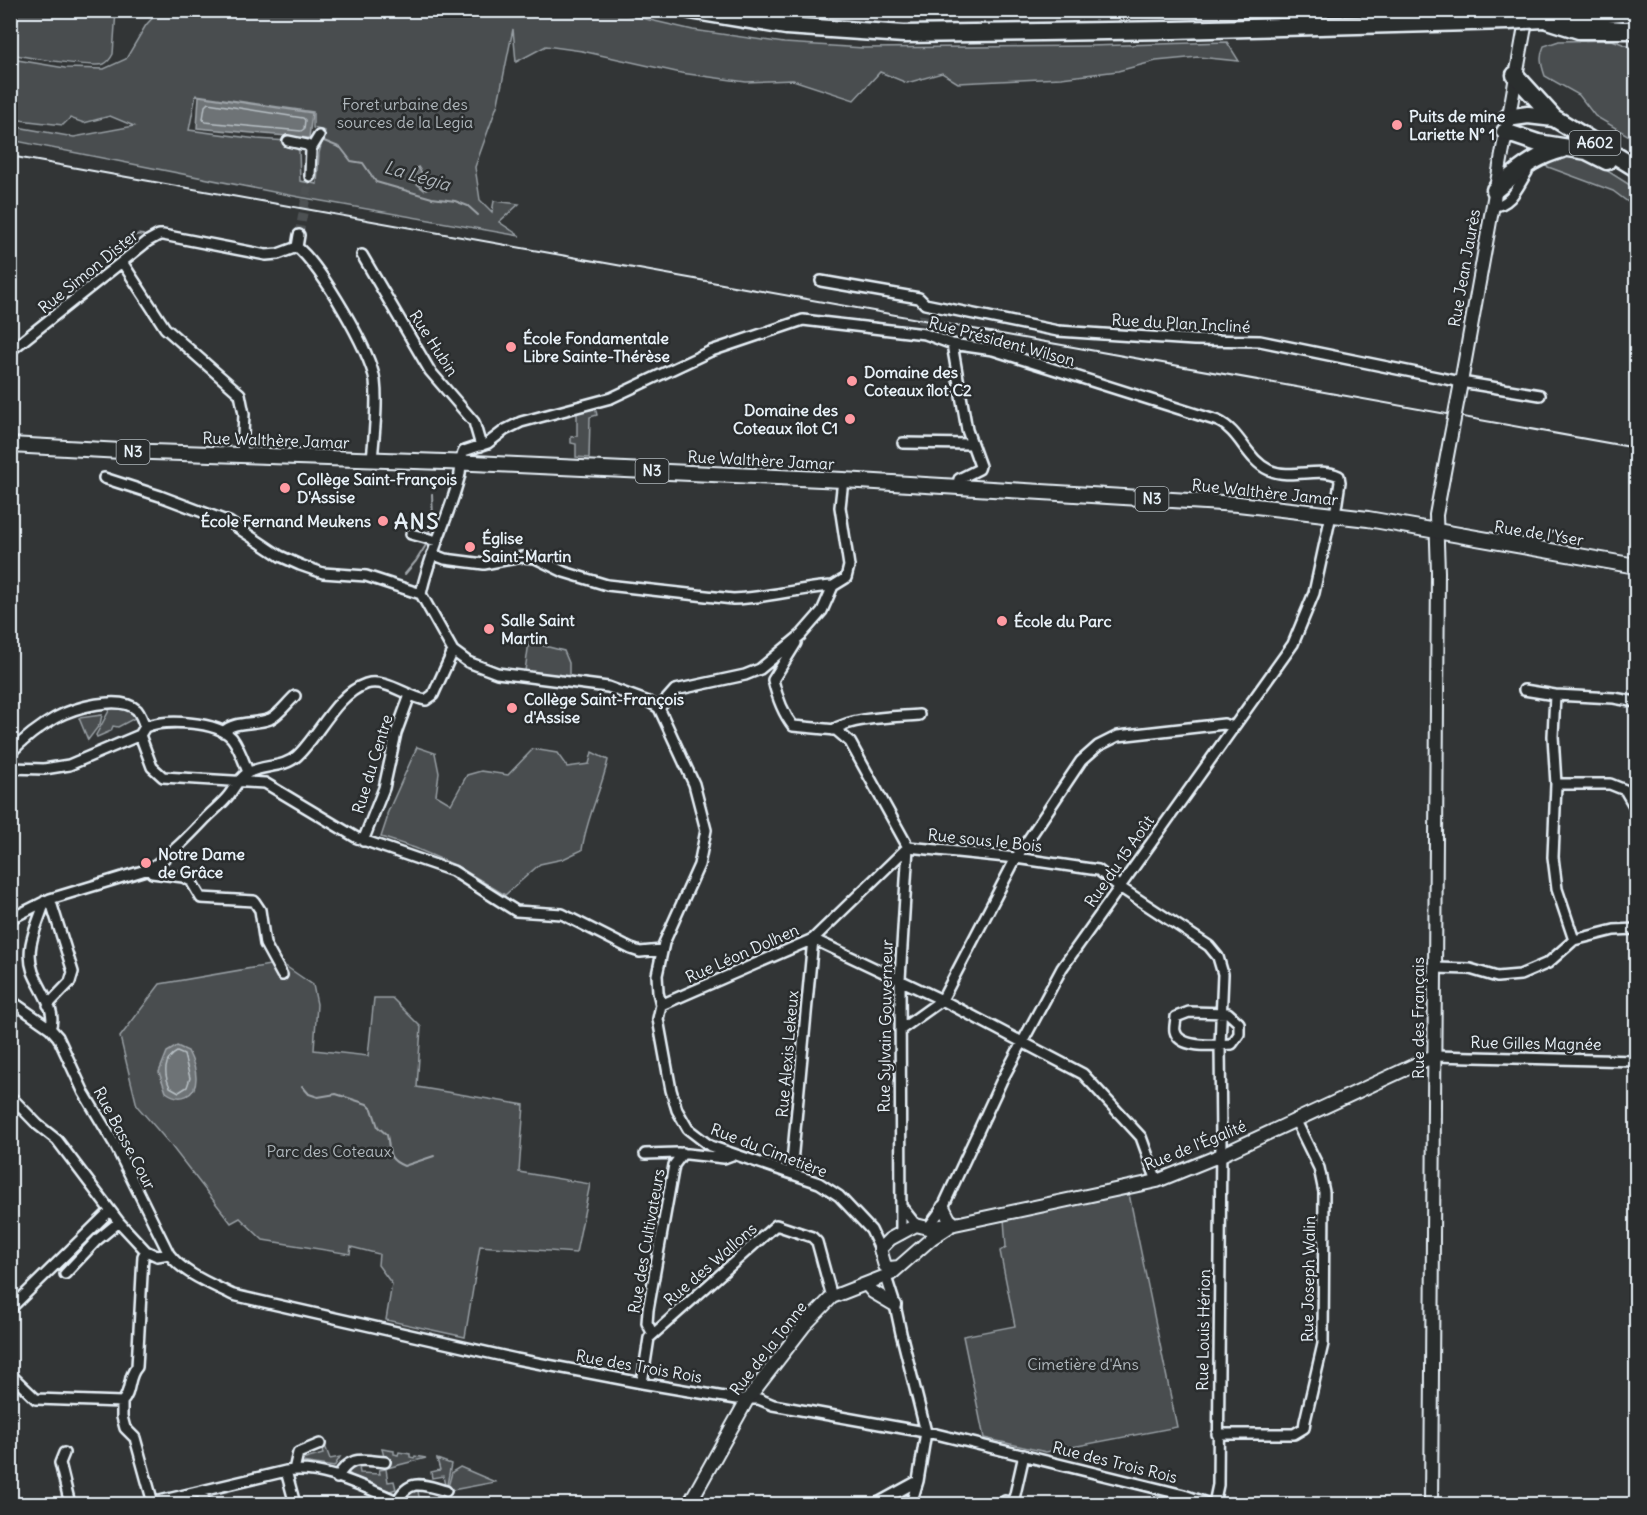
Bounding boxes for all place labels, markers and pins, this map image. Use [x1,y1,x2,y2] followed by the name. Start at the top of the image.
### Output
[1409,106,1506,144] place label: Puits de mine Lariette N° 1
[1390,118,1404,132] marker: Puits de mine Lariette N° 1
[523,328,670,366] place label: École Fondamentale Libre Sainte-Thérèse
[504,340,518,354] marker: École Fondamentale Libre Sainte-Thérèse
[864,362,972,400] place label: Domaine des Coteaux îlot C2
[845,374,859,388] marker: Domaine des Coteaux îlot C2
[733,400,838,438] place label: Domaine des Coteaux îlot C1
[843,412,857,426] marker: Domaine des Coteaux îlot C1
[297,469,457,507] place label: Collège Saint-François D'Assise
[278,481,292,495] marker: Collège Saint-François D'Assise
[201,511,371,531] place label: École Fernand Meukens
[376,514,390,528] marker: École Fernand Meukens
[482,528,571,566] place label: Église Saint-Martin
[463,540,477,554] marker: Église Saint-Martin
[501,610,575,648] place label: Salle Saint Martin
[1014,611,1112,631] place label: École du Parc
[995,614,1009,628] marker: École du Parc
[482,622,496,636] marker: Salle Saint Martin
[524,689,684,727] place label: Collège Saint-François d'Assise
[505,701,519,715] marker: Collège Saint-François d'Assise
[158,844,245,882] place label: Notre Dame de Grâce
[139,856,153,870] marker: Notre Dame de Grâce

